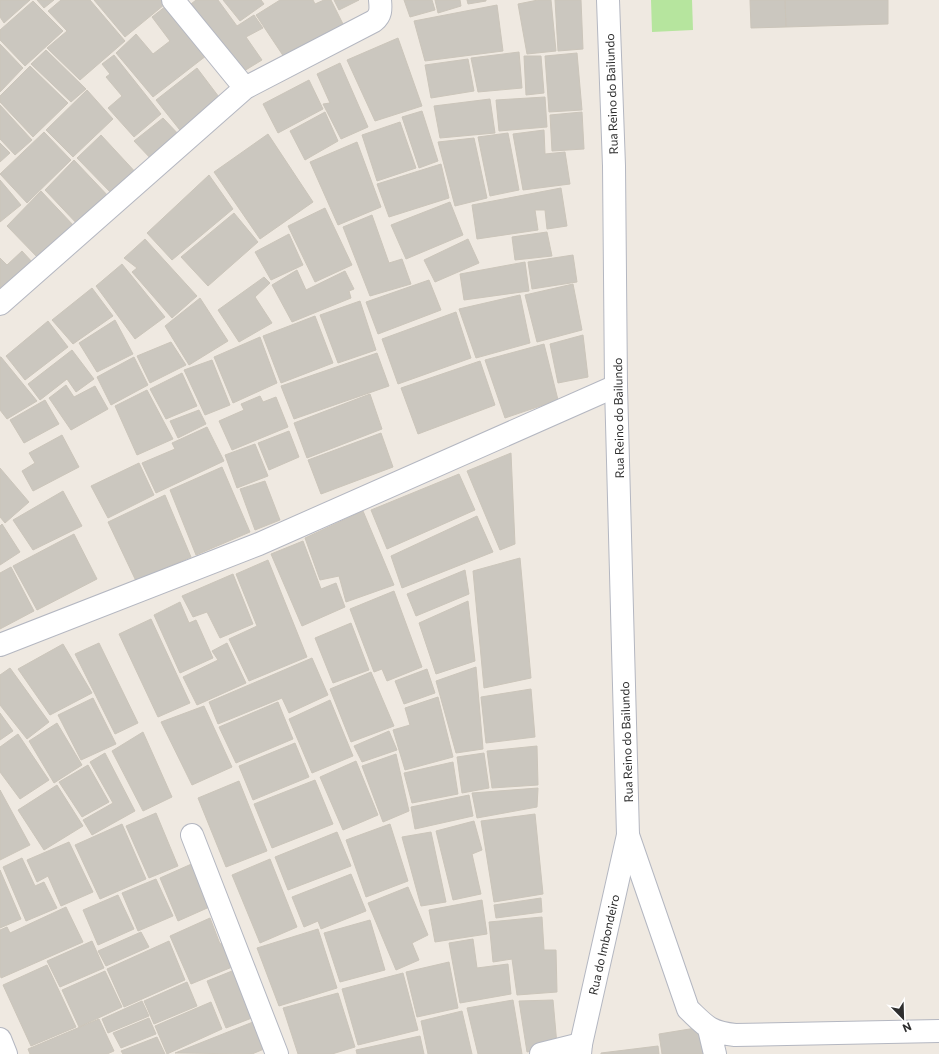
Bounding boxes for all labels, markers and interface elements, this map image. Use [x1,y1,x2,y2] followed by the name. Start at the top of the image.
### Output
[602,33,620,155] street label: Rua Reino do Bailundo
[610,357,626,479] street label: Rua Reino do Bailundo
[617,681,635,803] street label: Rua Reino do Bailundo
[585,893,621,996] street label: Rua do Imbondeiro
[883,998,923,1038] north arrow
[901,1020,913,1035] text: N

